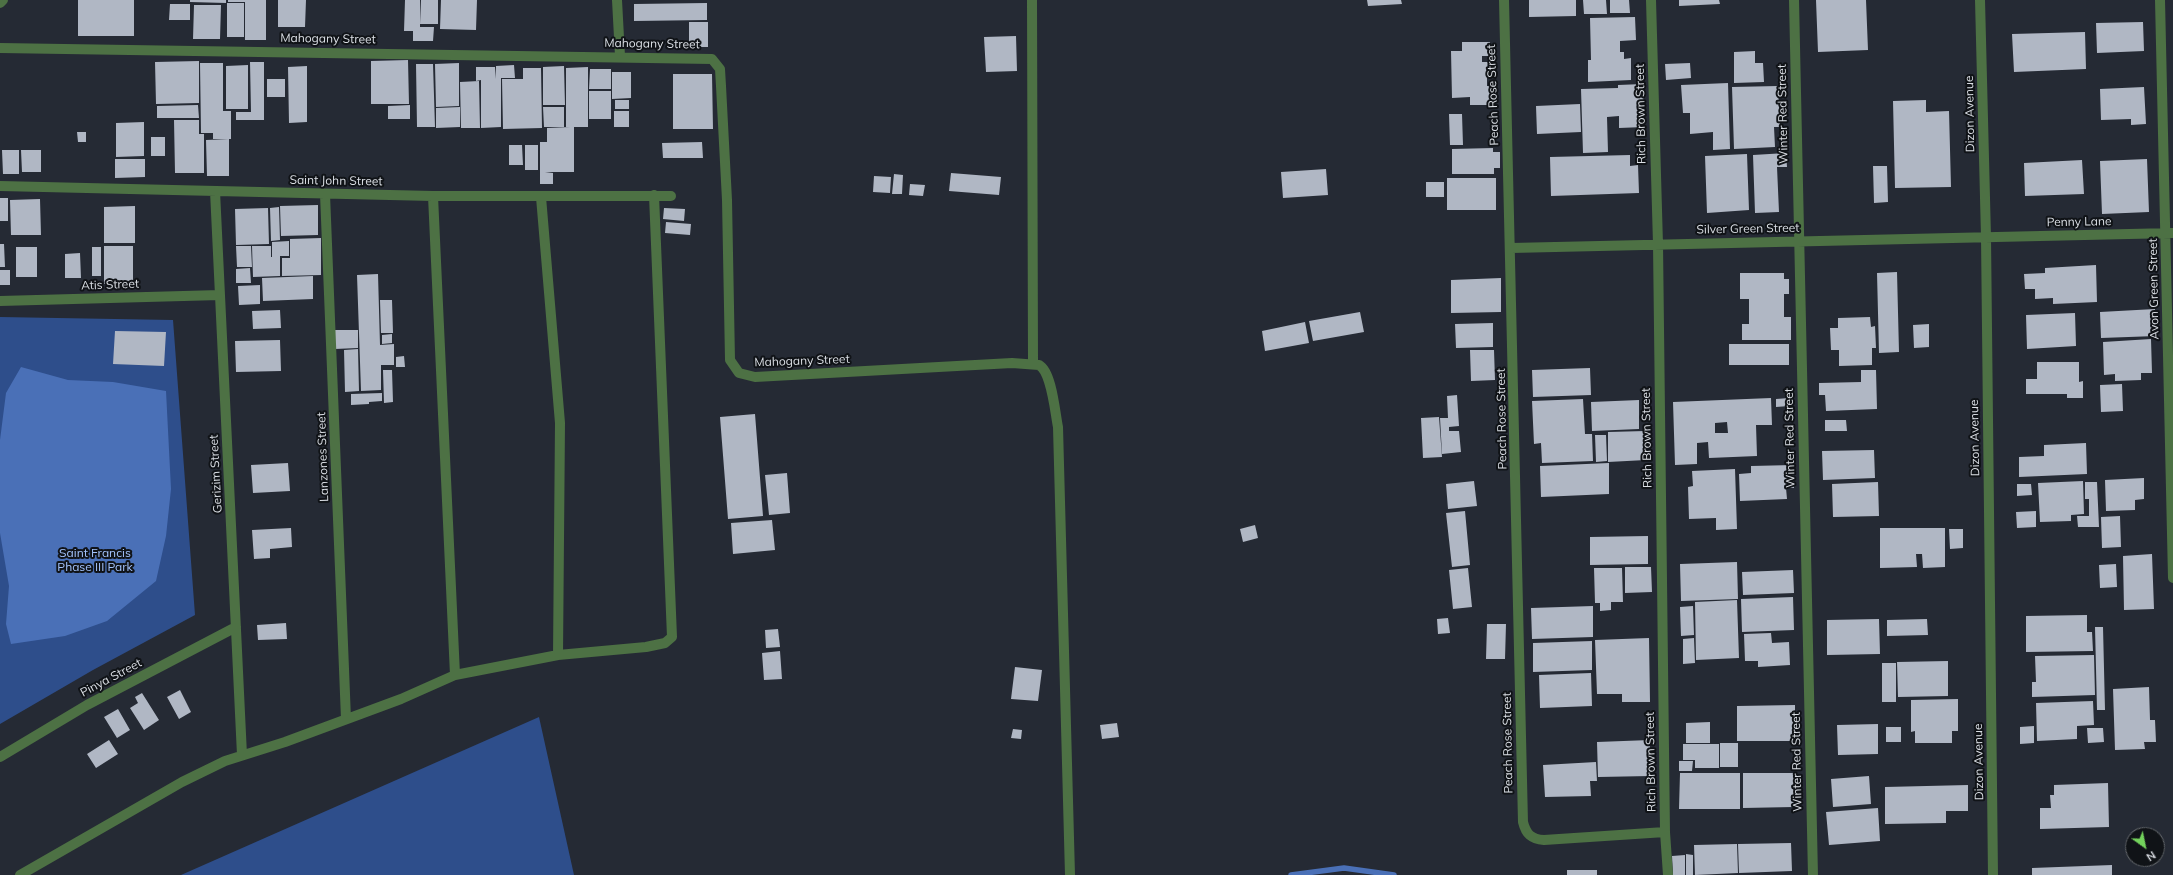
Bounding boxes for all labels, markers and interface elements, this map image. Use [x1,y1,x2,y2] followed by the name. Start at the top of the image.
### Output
[280,31,376,47] street label: Mahogany Street
[604,36,700,52] street label: Mahogany Street
[1484,44,1502,146] street label: Peach Rose Street
[1633,64,1649,164] street label: Rich Brown Street
[1775,64,1791,164] street label: Winter Red Street
[1962,76,1978,152] street label: Dizon Avenue
[289,173,383,189] street label: Saint John Street
[2046,214,2112,230] street label: Penny Lane
[1696,221,1800,237] street label: Silver Green Street
[2146,238,2162,340] street label: Avon Green Street
[81,277,139,293] street label: Atis Street
[754,352,850,370] street label: Mahogany Street
[1494,368,1510,470] street label: Peach Rose Street
[1639,388,1655,488] street label: Rich Brown Street
[1782,388,1798,488] street label: Winter Red Street
[1967,400,1983,476] street label: Dizon Avenue
[314,412,332,502] street label: Lanzones Street
[207,434,225,514] street label: Gerizim Street
[57,546,133,574] park label: Saint Francis Phase III Park
[78,656,144,700] street label: Pinya Street
[1500,692,1516,794] street label: Peach Rose Street
[1643,712,1659,812] street label: Rich Brown Street
[1789,712,1805,812] street label: Winter Red Street
[1971,724,1987,800] street label: Dizon Avenue
[2125,827,2165,867] north arrow
[2144,848,2158,864] text: N

